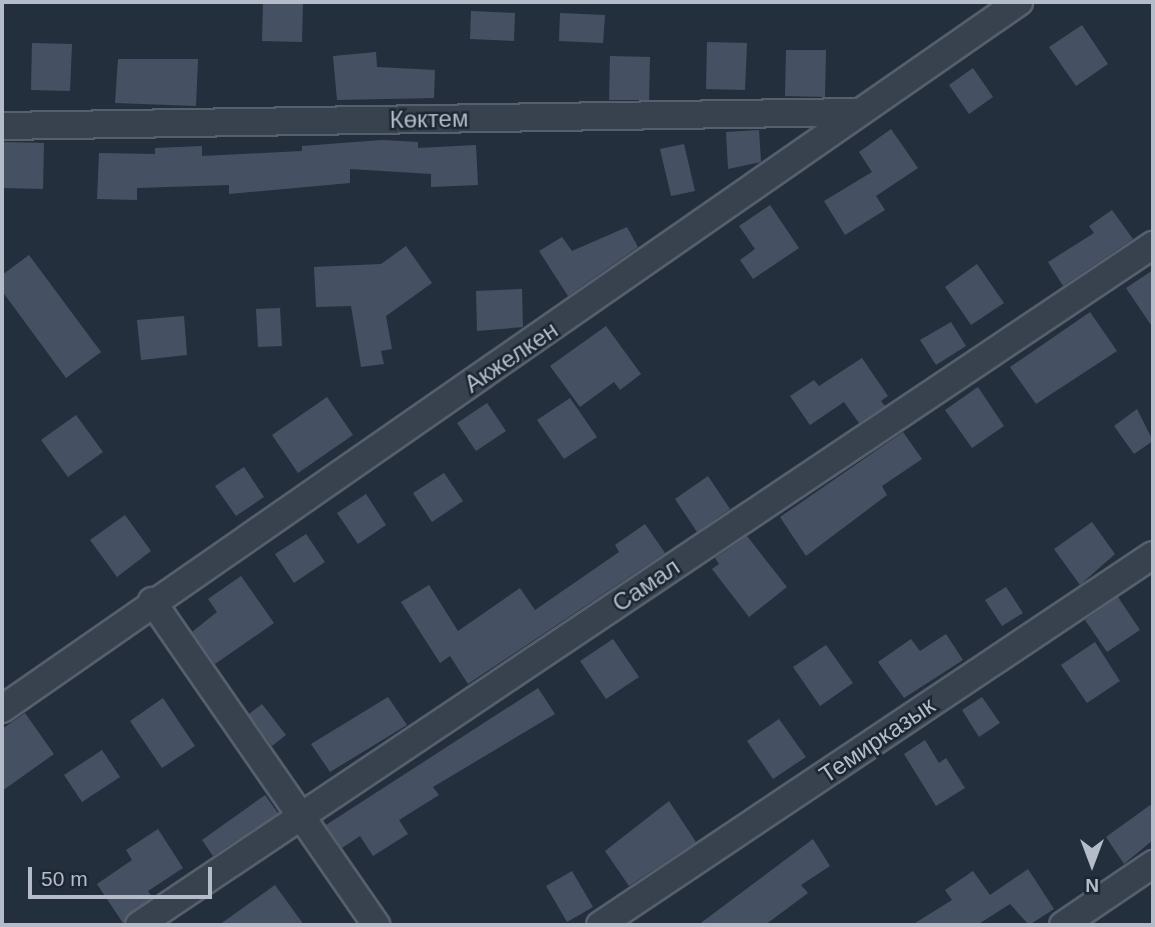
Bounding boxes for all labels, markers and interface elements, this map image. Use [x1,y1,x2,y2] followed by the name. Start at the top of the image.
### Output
[389,104,469,134] street label: Көктем
[459,315,563,399] street label: Акжелкен
[607,552,685,618] street label: Самал
[814,691,940,789] street label: Темирказык
[1057,829,1127,899] north arrow
[32,853,215,897] scale bar
[41,867,88,890] text: 50 m
[1085,875,1099,896] text: N

